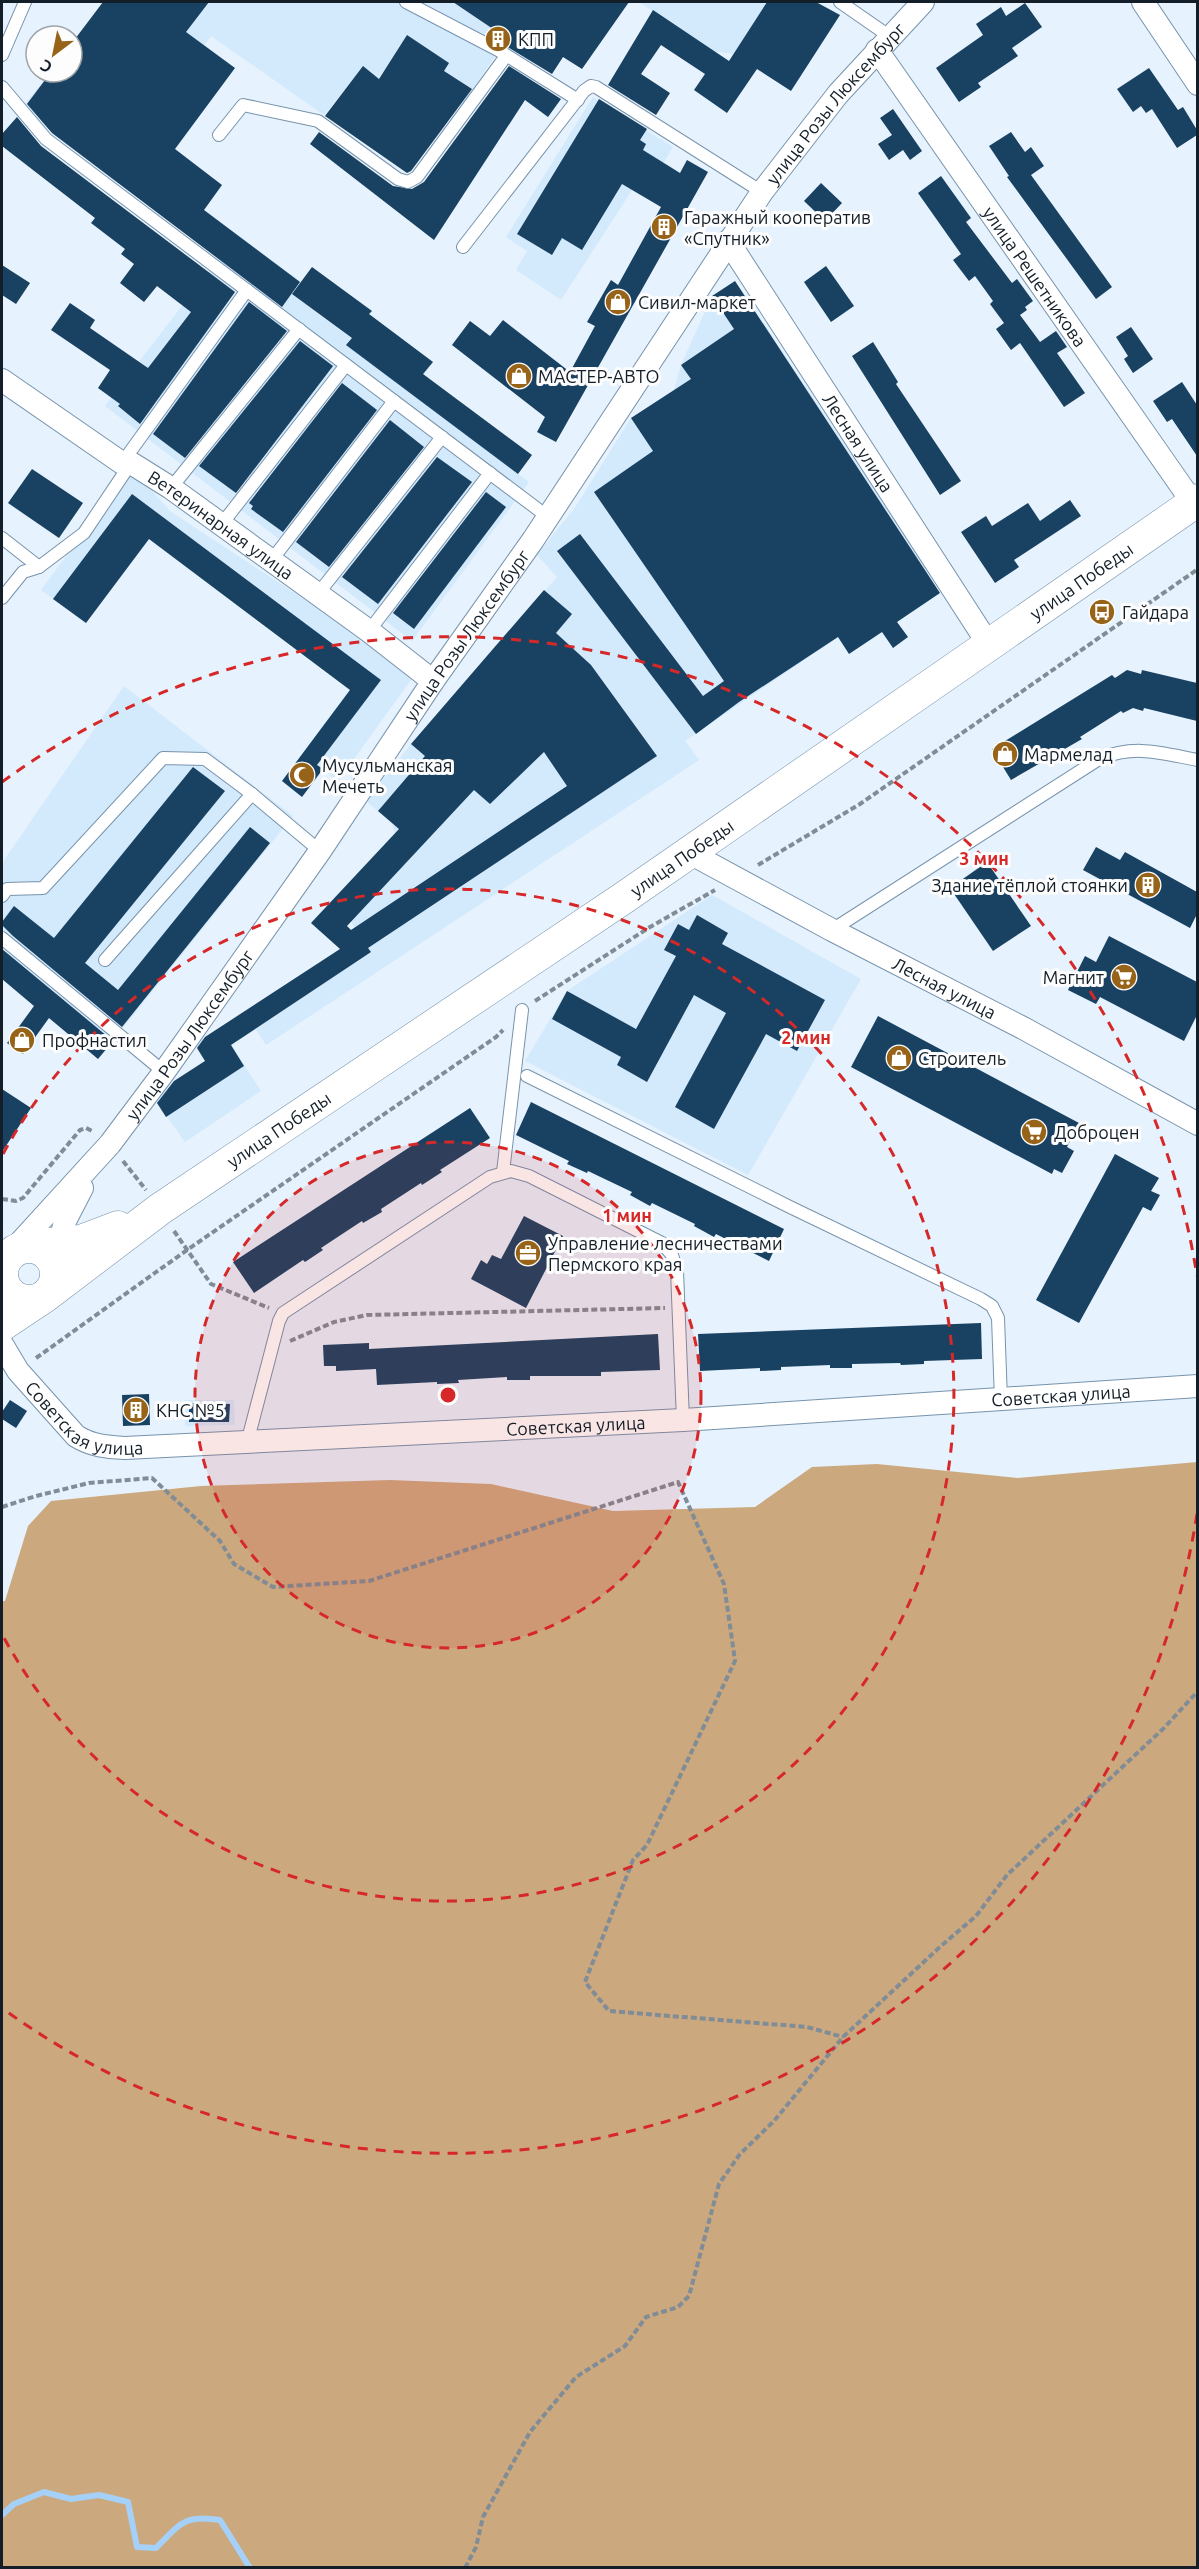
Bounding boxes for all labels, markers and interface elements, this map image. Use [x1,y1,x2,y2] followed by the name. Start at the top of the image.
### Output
[762,19,909,188] street label: улица Розы Люксембург
[24,24,84,84] north arrow
[483,24,513,54] building icon: КПП
[518,29,554,49] place label: КПП
[37,56,55,77] text: С
[979,203,1091,350] street label: улица Решетникова
[684,207,871,248] place label: Гаражный кооператив «Спутник»
[649,212,679,242] building icon: Гаражный кооператив «Спутник»
[603,287,633,317] shop icon: Сивил-маркет
[638,292,756,312] place label: Сивил-маркет
[504,361,534,391] shop icon: МАСТЕР-АВТО
[538,366,659,386] place label: МАСТЕР-АВТО
[819,389,897,496] street label: Лесная улица
[145,466,297,583] street label: Ветеринарная улица
[1026,538,1137,624] street label: улица Победы
[399,546,533,725] street label: улица Розы Люксембург
[1087,597,1117,627] bus stop icon: Гайдара
[1122,602,1189,622] place label: Гайдара
[990,739,1020,769] shop icon: Мармелад
[1024,744,1113,764] place label: Мармелад
[322,755,453,796] place label: Мусульманская Мечеть
[287,760,317,790] mosque icon: Мусульманская Мечеть
[626,815,737,900] street label: улица Победы
[959,848,1009,868] text: 3 мин
[1133,870,1163,900] building icon: Здание тёплой стоянки
[932,875,1128,895] place label: Здание тёплой стоянки
[122,946,257,1124] street label: улица Розы Люксембург
[889,953,999,1022] street label: Лесная улица
[1109,962,1139,992] supermarket icon: Магнит
[1043,967,1104,987] place label: Магнит
[7,1025,37,1055] shop icon: Профнастил
[781,1027,831,1047] text: 2 мин
[42,1030,147,1050] place label: Профнастил
[884,1043,914,1073] shop icon: Строитель
[918,1048,1006,1068] place label: Строитель
[223,1087,334,1171] street label: улица Победы
[1019,1117,1049,1147] supermarket icon: Доброцен
[1054,1122,1140,1142] place label: Доброцен
[602,1205,652,1225] text: 1 мин
[548,1233,783,1274] place label: Управление лесничествами Пермского края
[513,1238,543,1268] office icon: Управление лесничествами Пермского края
[22,1377,144,1458] street label: Советская улица
[991,1380,1131,1410] street label: Советская улица
[438,1385,458,1405] centre of rings
[121,1395,151,1425] building icon: КНС №5
[156,1400,225,1420] place label: КНС №5
[506,1412,646,1439] street label: Советская улица

